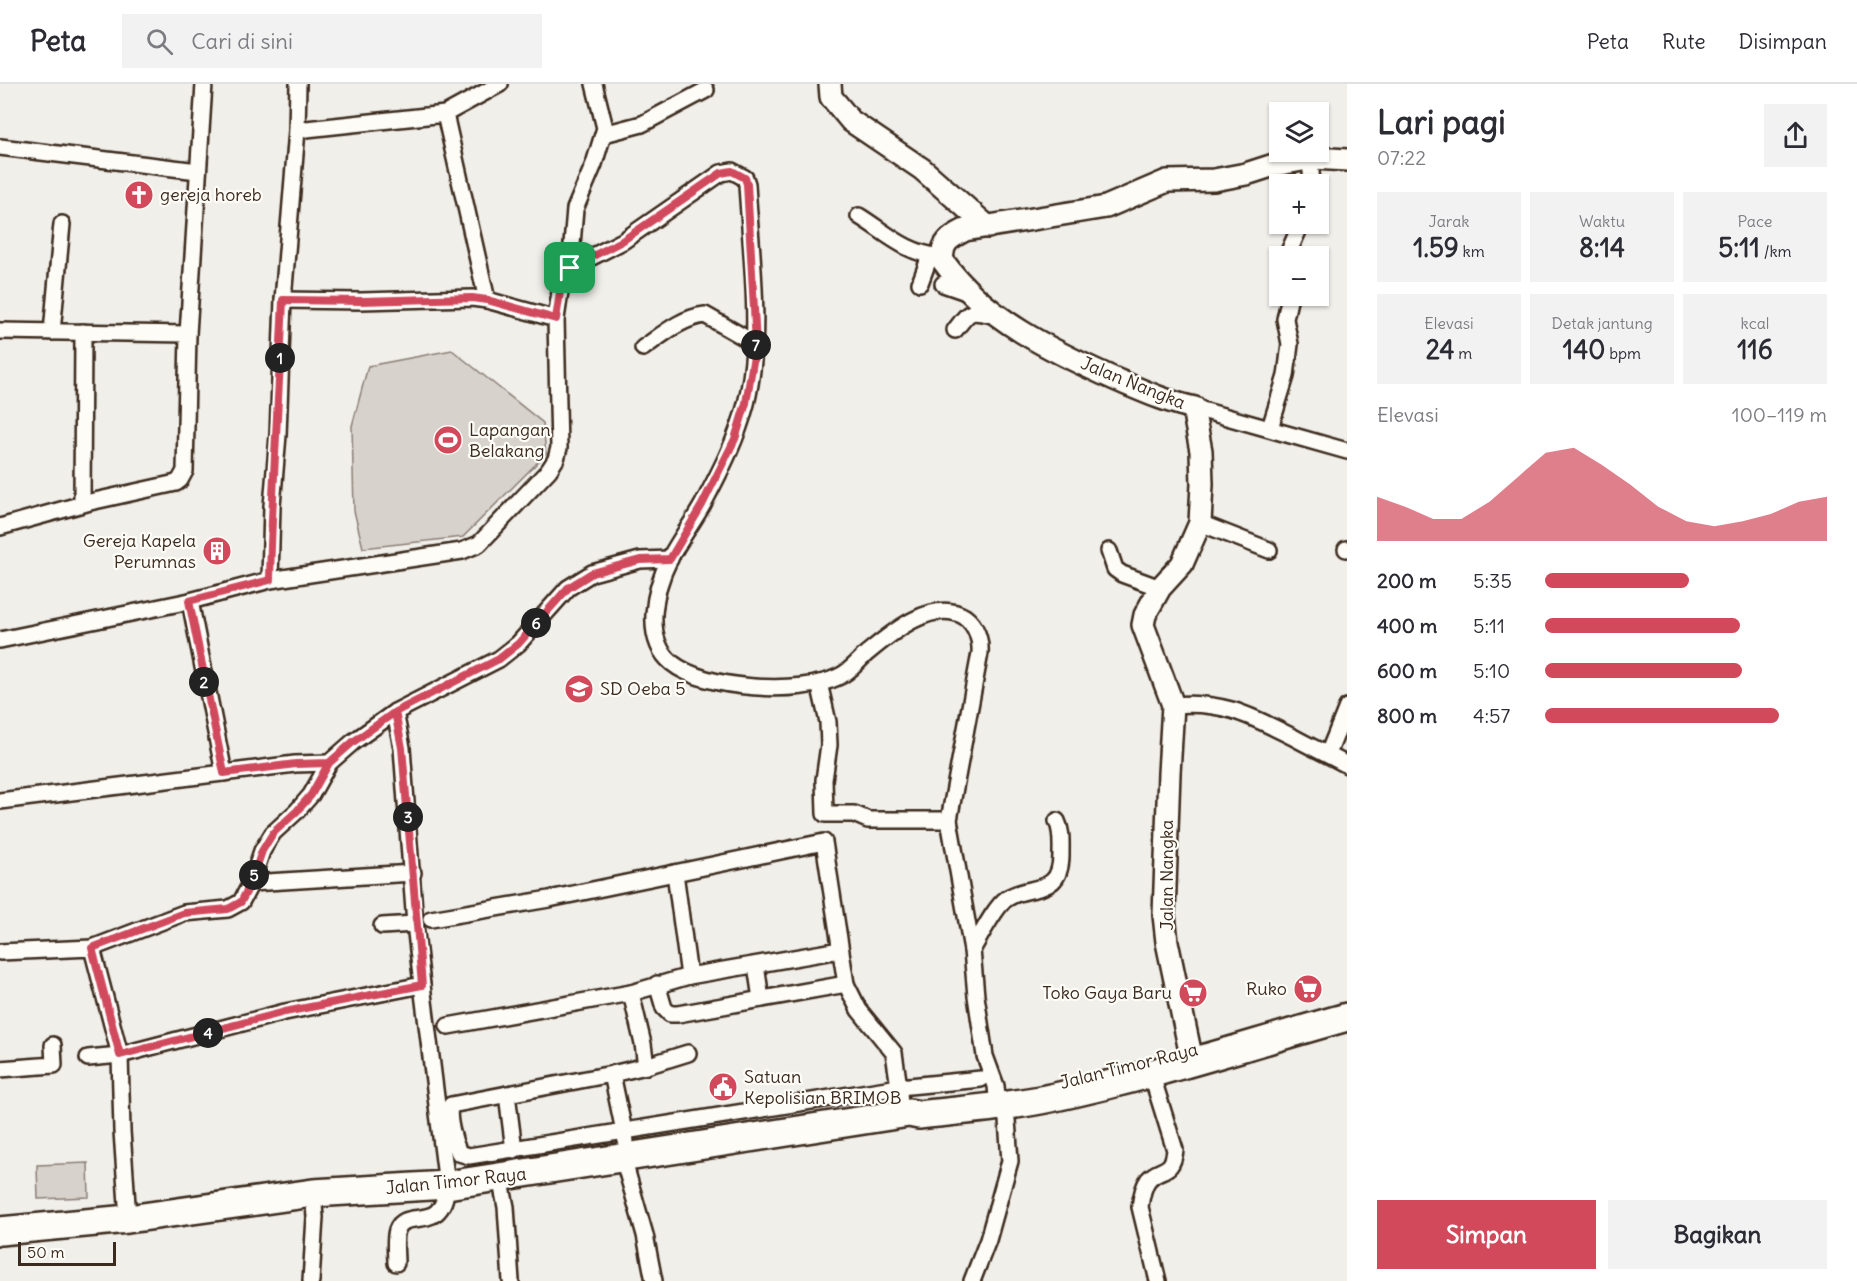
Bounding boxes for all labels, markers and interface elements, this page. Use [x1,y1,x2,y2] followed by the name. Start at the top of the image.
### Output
[122,14,542,68] search box
[30,23,86,59] text: Peta
[143,25,176,58] icon: search
[191,27,293,55] text: Cari di sini
[1587,28,1629,55] text: Peta
[1662,28,1706,55] text: Rute
[1739,28,1827,55] text: Disimpan
[1377,101,1506,143] text: Lari pagi
[1269,102,1329,306] map controls
[1269,102,1329,162] button: layers
[1764,104,1827,167] button: share
[1377,145,1426,170] text: 07:22
[1269,174,1329,234] button: +
[123,179,155,211] church icon: gereja horeb
[160,183,262,206] place label: gereja horeb
[1429,211,1469,231] text: Jarak
[1579,211,1625,231] text: Waktu
[1738,211,1772,231] text: Pace
[1413,231,1459,264] text: 1.59
[1579,231,1625,264] text: 8:14
[1718,231,1760,264] text: 5:11
[1459,241,1485,261] text: km
[1760,241,1792,261] text: /km
[544,242,595,293] pin
[1269,246,1329,306] button: −
[553,251,586,284] icon: arrive
[1424,313,1474,333] text: Elevasi
[1551,313,1653,333] text: Detak jantung
[1741,313,1769,333] text: kcal
[741,330,771,360] pin: 7
[1426,333,1455,366] text: 24
[1563,333,1605,366] text: 140
[1737,333,1773,366] text: 116
[752,335,760,355] text: 7
[265,343,295,373] pin: 1
[1455,343,1472,363] text: m
[1605,343,1641,363] text: bpm
[277,348,283,368] text: 1
[1078,351,1189,414] street label: Jalan Nangka
[1377,402,1439,427] text: Elevasi
[1732,402,1827,427] text: 100–119 m
[469,418,551,462] place label: Lapangan Belakang
[432,424,464,456] sports icon: Lapangan Belakang
[83,529,196,573] place label: Gereja Kapela Perumnas
[201,535,233,567] building icon: Gereja Kapela Perumnas
[1377,568,1437,593] text: 200 m
[1473,568,1512,593] text: 5:35
[521,608,551,638] pin: 6
[531,613,541,633] text: 6
[1377,613,1437,638] text: 400 m
[1473,613,1505,638] text: 5:11
[1377,658,1437,683] text: 600 m
[1473,658,1510,683] text: 5:10
[189,667,219,697] pin: 2
[200,672,208,692] text: 2
[563,673,595,705] school or university icon: SD Oeba 5
[600,677,686,700] place label: SD Oeba 5
[1377,703,1437,728] text: 800 m
[1473,703,1510,728] text: 4:57
[393,802,423,832] pin: 3
[403,807,413,827] text: 3
[1155,820,1178,930] street label: Jalan Nangka
[239,860,269,890] pin: 5
[249,865,259,885] text: 5
[1292,973,1324,1005] supermarket icon: Ruko
[1177,977,1209,1009] supermarket icon: Toko Gaya Baru
[1246,977,1287,1000] place label: Ruko
[1042,981,1172,1004] place label: Toko Gaya Baru
[193,1018,223,1048] pin: 4
[203,1023,213,1043] text: 4
[1057,1037,1200,1094] street label: Jalan Timor Raya
[744,1065,901,1109] place label: Satuan Kepolisian BRIMOB
[707,1071,739,1103] public building icon: Satuan Kepolisian BRIMOB
[384,1162,527,1199] street label: Jalan Timor Raya
[1377,1200,1596,1269] button: Simpan
[1608,1200,1827,1269] button: Bagikan
[18,1239,116,1266] scale bar
[27,1242,65,1262] text: 50 m

